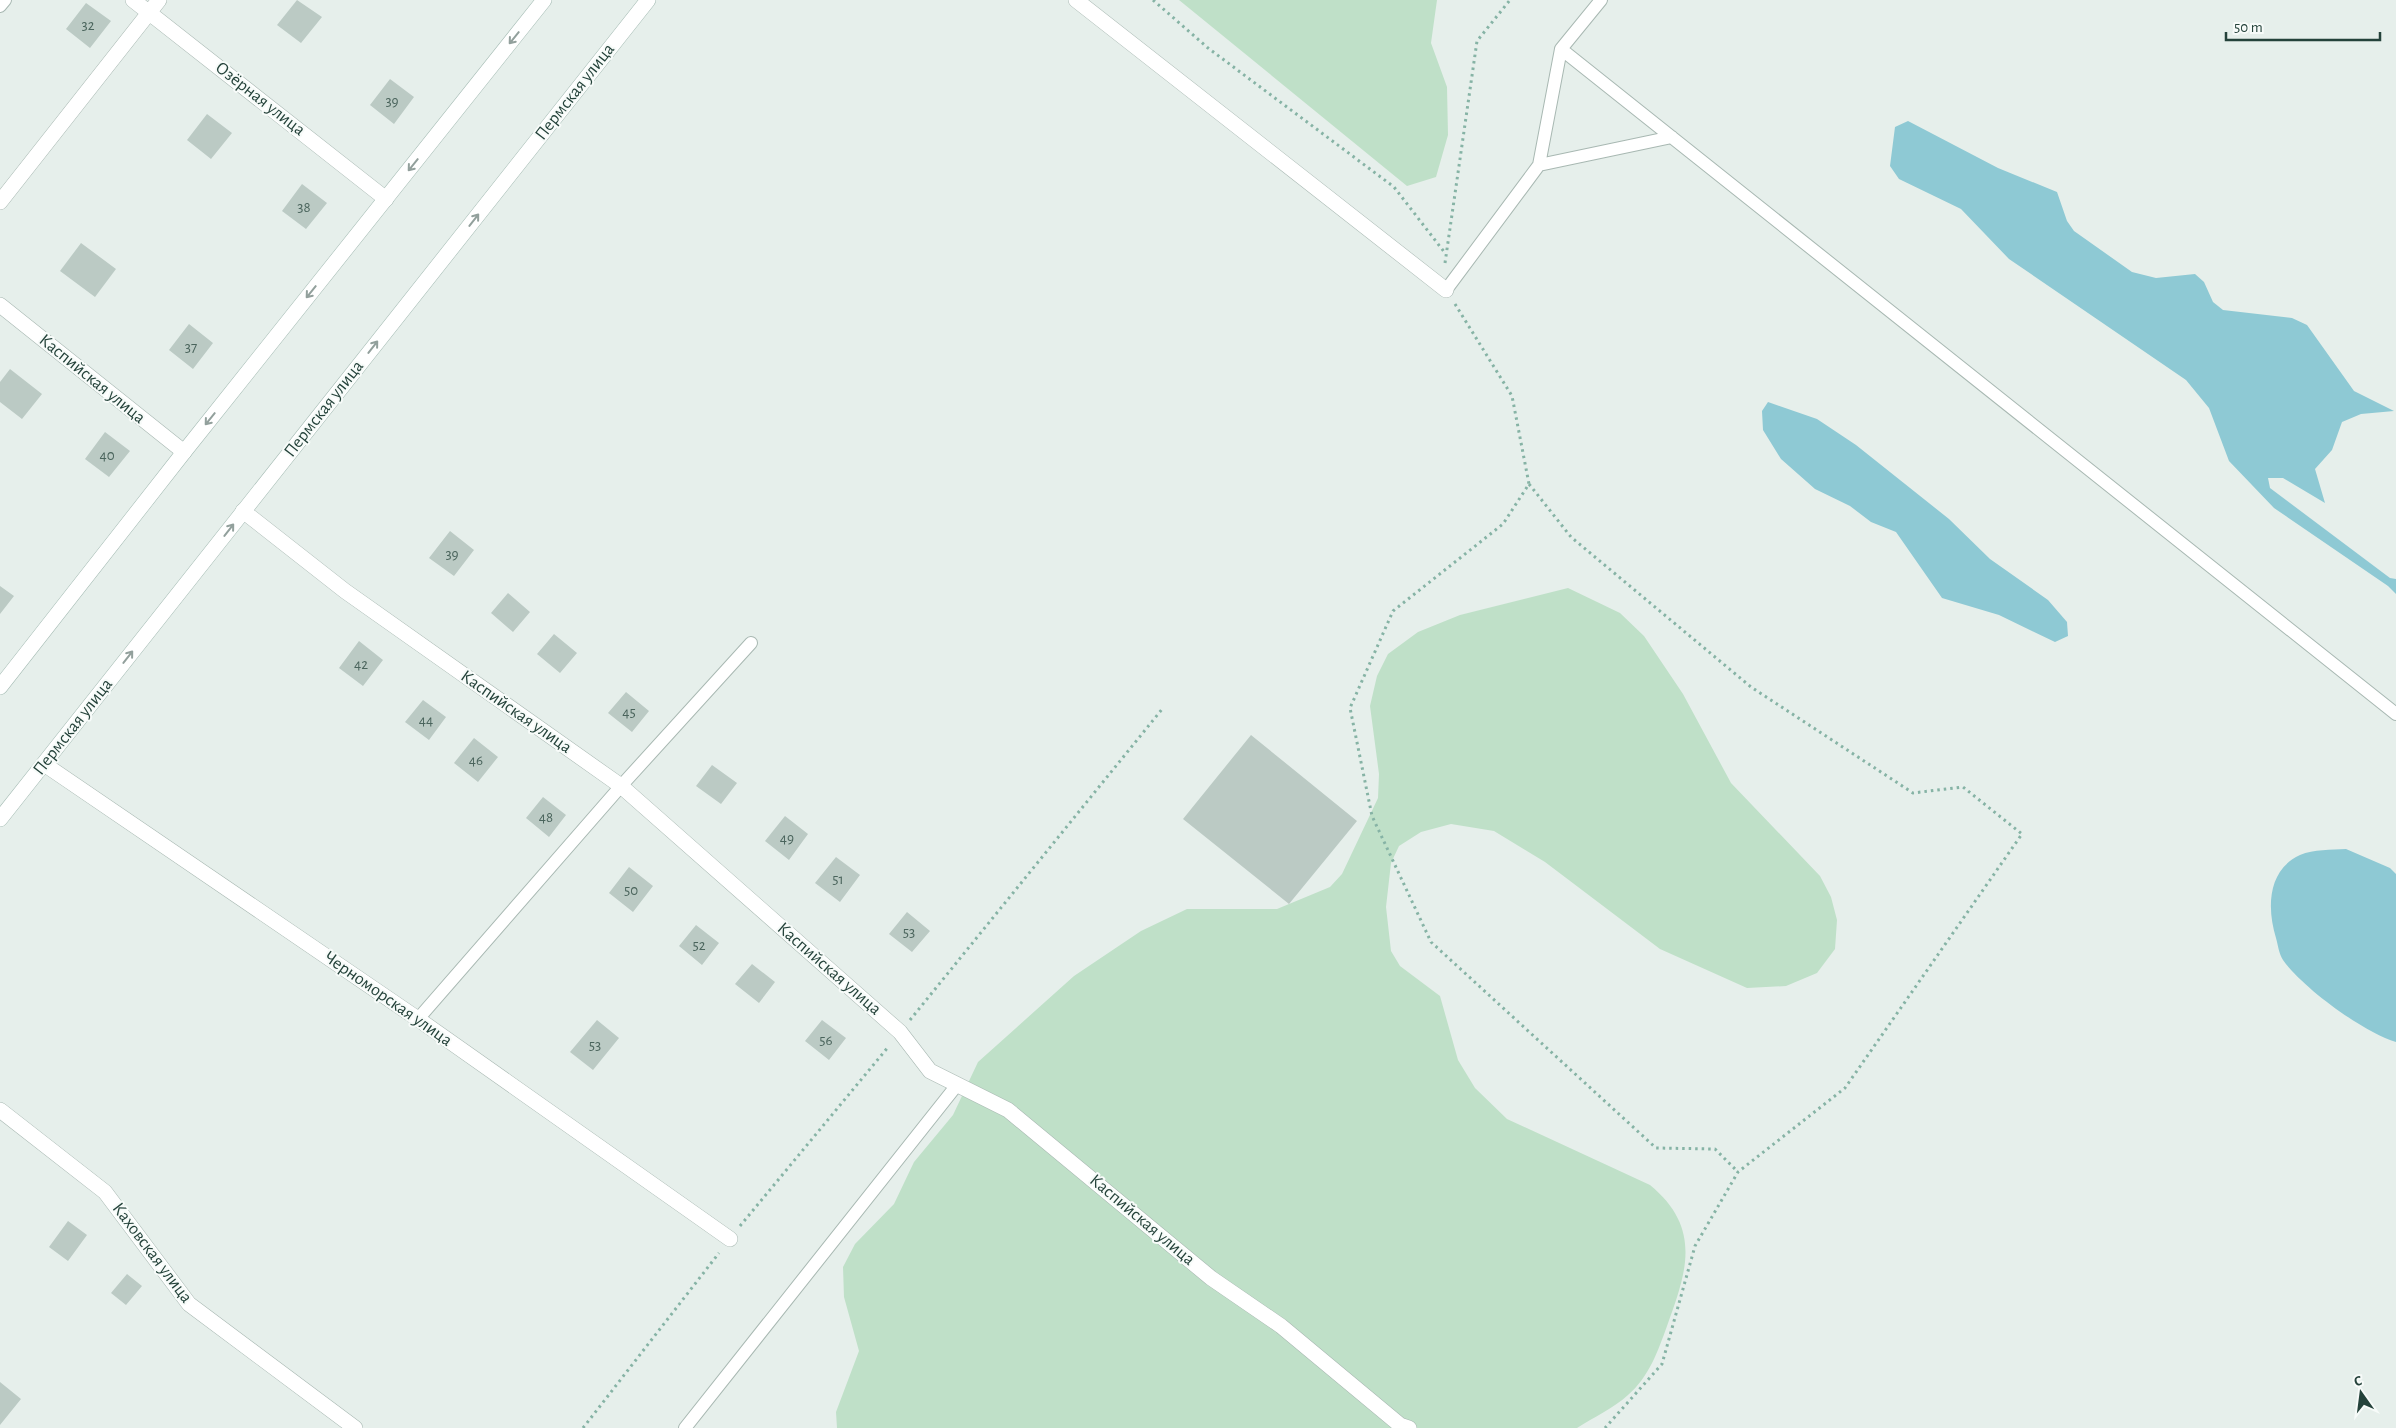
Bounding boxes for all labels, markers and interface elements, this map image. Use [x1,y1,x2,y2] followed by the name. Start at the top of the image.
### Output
[2226,10,2380,42] scale bar
[81,18,95,33] house number: 32
[2234,20,2263,35] text: 50 m
[508,31,519,44] one-way arrow
[532,40,618,144] street label: Пермская улица
[212,59,308,139] street label: Озёрная улица
[385,94,399,109] house number: 39
[407,158,418,171] one-way arrow
[297,200,311,215] house number: 38
[468,214,479,227] one-way arrow
[306,285,317,298] one-way arrow
[35,331,149,427] street label: Каспийская улица
[185,340,197,355] house number: 37
[367,341,378,354] one-way arrow
[281,357,367,461] street label: Пермская улица
[204,412,215,425] one-way arrow
[99,448,115,463] house number: 40
[223,524,234,537] one-way arrow
[445,547,459,562] house number: 39
[122,651,133,664] one-way arrow
[354,657,368,672] house number: 42
[457,667,575,757] street label: Каспийская улица
[30,675,116,779] street label: Пермская улица
[622,705,636,720] house number: 45
[419,713,433,728] house number: 44
[469,753,483,768] house number: 46
[539,810,553,825] house number: 48
[780,831,794,846] house number: 49
[832,872,844,887] house number: 51
[624,883,638,898] house number: 50
[774,919,884,1019] street label: Каспийская улица
[903,925,915,940] house number: 53
[692,938,706,953] house number: 52
[321,948,455,1050] street label: Черноморская улица
[819,1033,833,1048] house number: 56
[589,1038,601,1053] house number: 53
[1086,1171,1198,1269] street label: Каспийская улица
[109,1200,195,1306] street label: Каховская улица
[2336,1368,2386,1418] north arrow
[2353,1374,2364,1389] text: С

